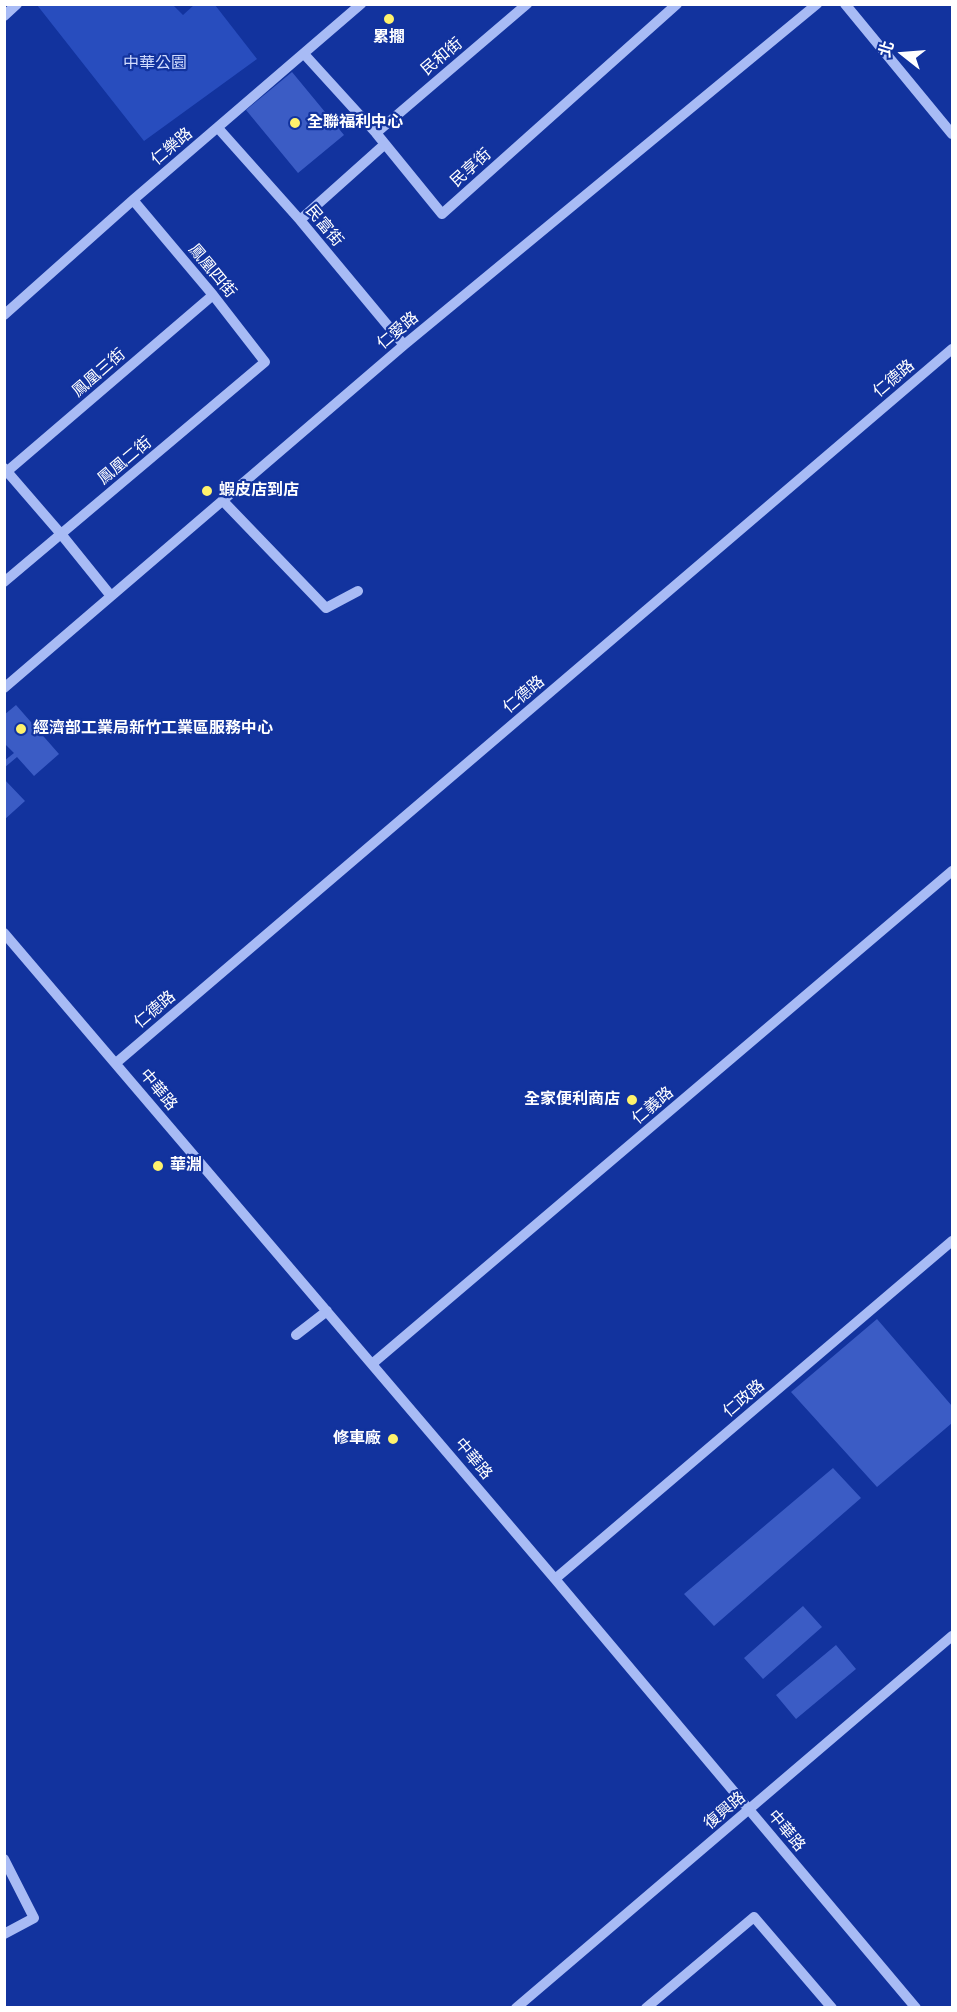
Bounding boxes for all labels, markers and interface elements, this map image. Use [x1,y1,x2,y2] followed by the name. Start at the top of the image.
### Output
[382,12,396,26] marker: 累擱
[873,24,933,84] north arrow
[373,28,405,48] place label: 累擱
[417,34,467,80] street label: 民和街
[873,38,899,60] text: 北
[123,54,187,74] park label: 中華公園
[307,113,403,133] place label: 全聯福利中心
[288,116,302,130] marker: 全聯福利中心
[147,124,197,170] street label: 仁樂路
[447,145,495,191] street label: 民享街
[301,201,347,251] street label: 民富街
[184,240,240,302] street label: 鳳凰四街
[373,308,423,354] street label: 仁愛路
[69,345,129,401] street label: 鳳凰三街
[869,356,919,402] street label: 仁德路
[94,433,156,489] street label: 鳳凰二街
[219,481,299,501] place label: 蝦皮店到店
[200,484,214,498] marker: 蝦皮店到店
[499,672,549,718] street label: 仁德路
[33,719,273,739] place label: 經濟部工業局新竹工業區服務中心
[14,722,28,736] marker: 經濟部工業局新竹工業區服務中心
[130,987,180,1033] street label: 仁德路
[135,1065,181,1115] street label: 中華路
[628,1083,678,1129] street label: 仁義路
[524,1090,620,1110] place label: 全家便利商店
[625,1093,639,1107] marker: 全家便利商店
[170,1156,202,1176] place label: 華淵
[151,1159,165,1173] marker: 華淵
[719,1376,769,1422] street label: 仁政路
[333,1429,381,1449] place label: 修車廠
[386,1432,400,1446] marker: 修車廠
[450,1434,496,1484] street label: 中華路
[700,1788,750,1834] street label: 復興路
[763,1806,809,1856] street label: 中華路

